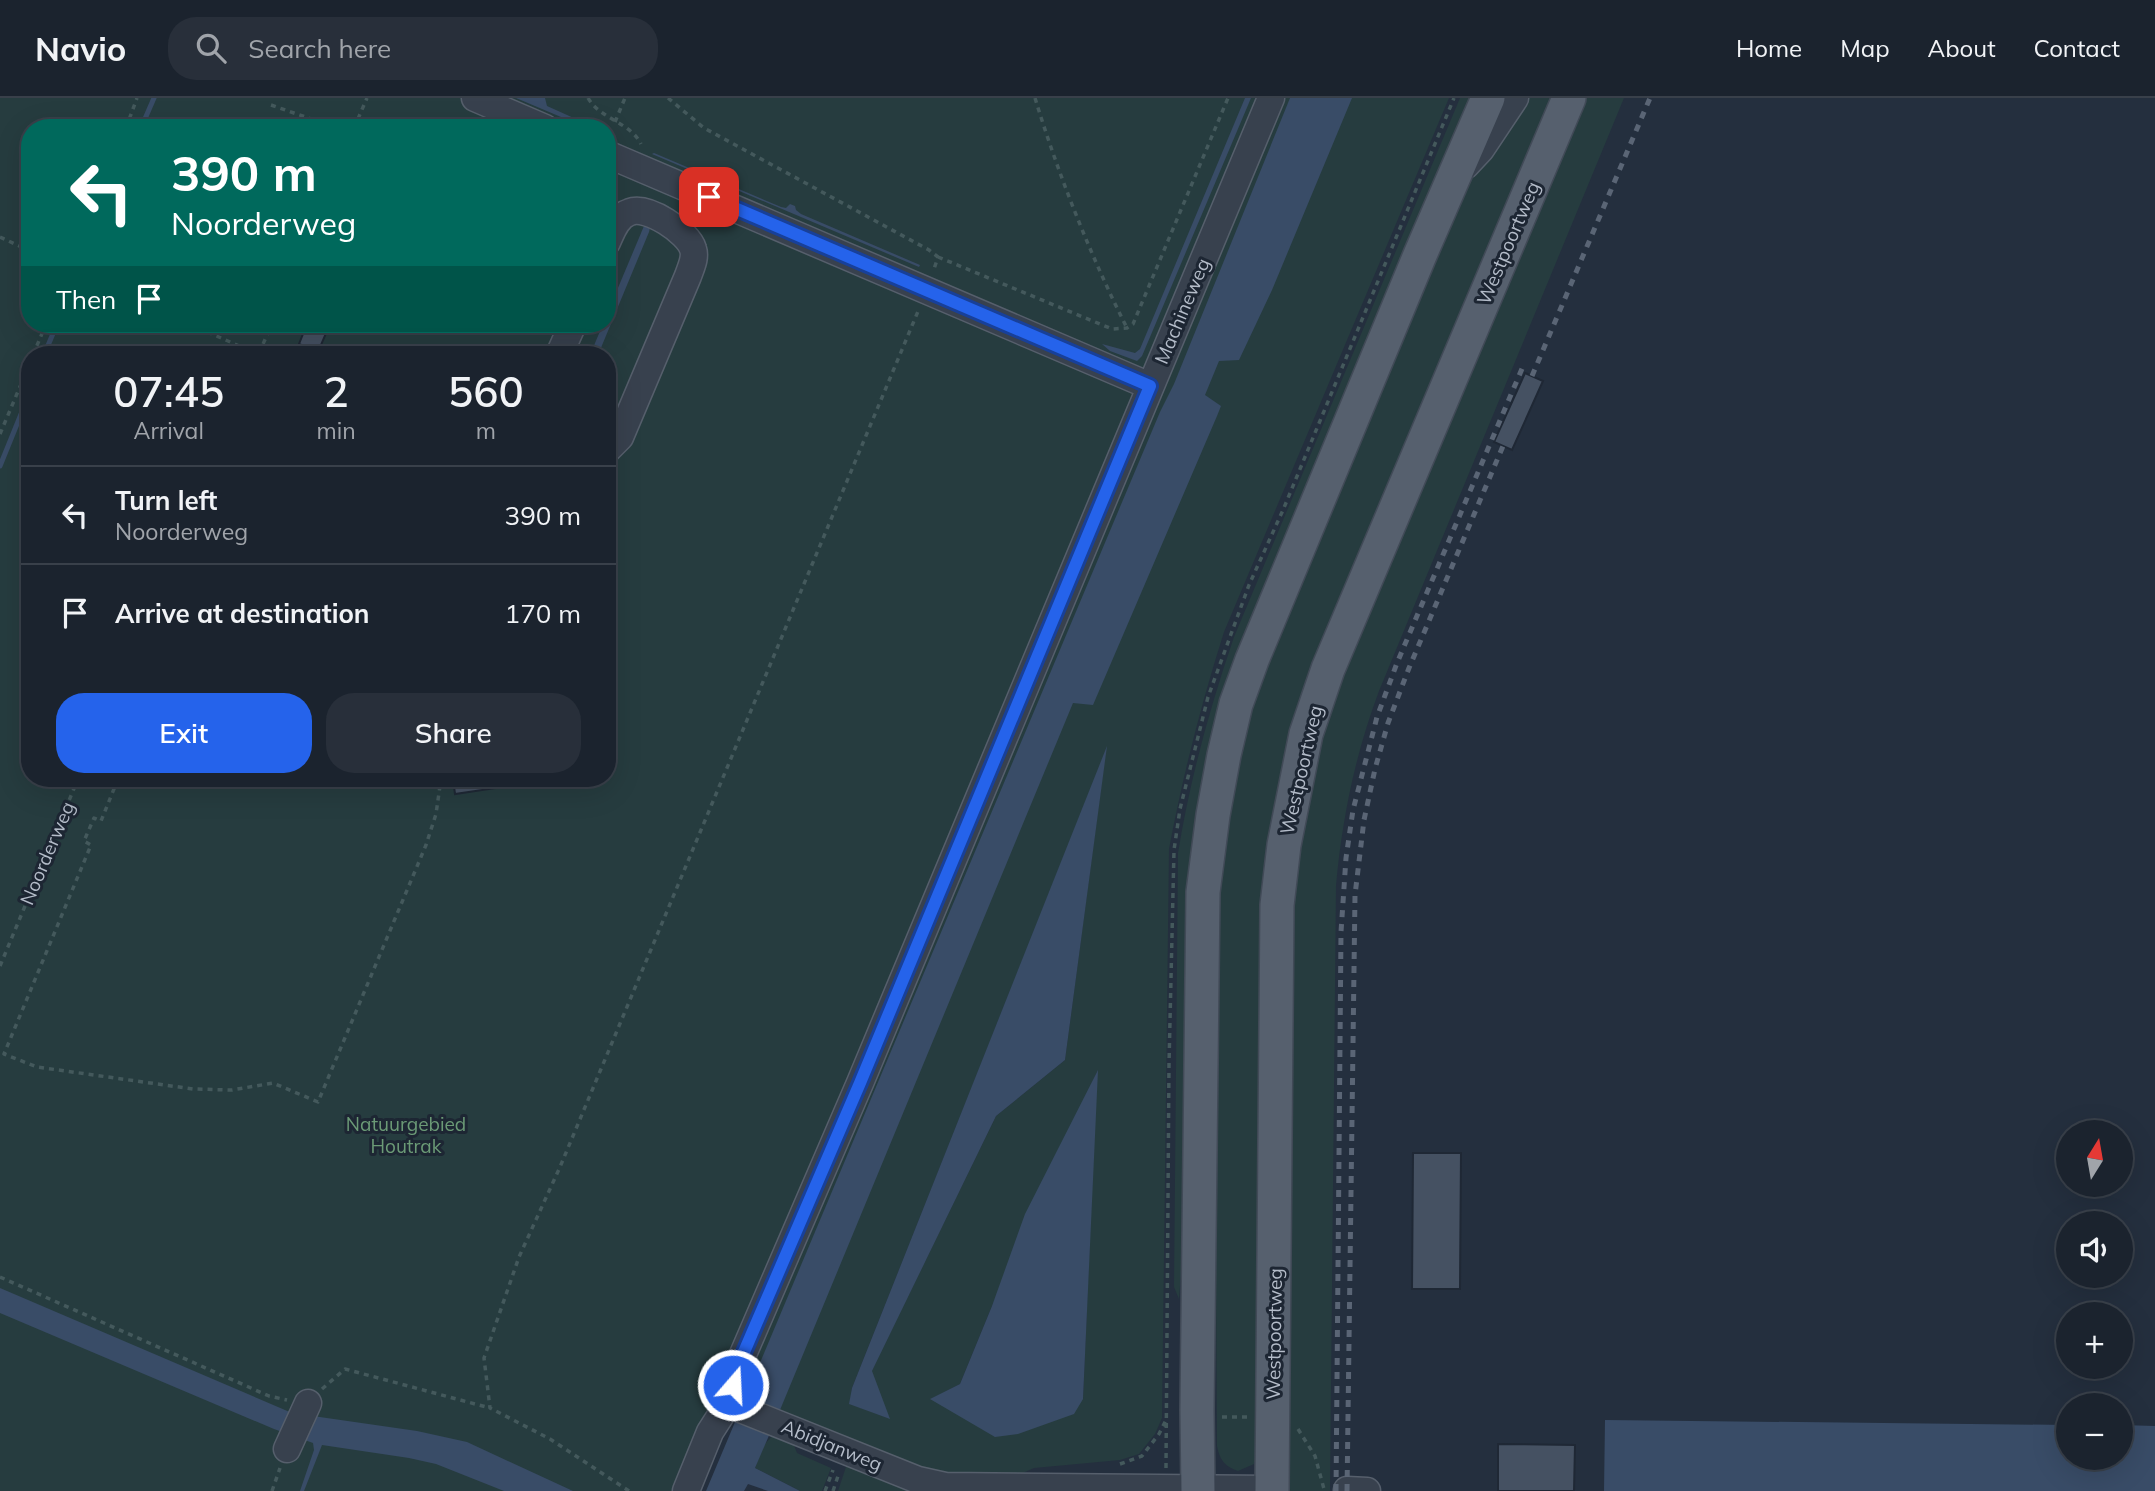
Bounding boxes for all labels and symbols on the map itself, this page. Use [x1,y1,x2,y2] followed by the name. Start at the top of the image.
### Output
[679,167,739,227] pin
[1471,178,1545,308] street label: Westpoortweg
[1149,255,1215,367] street label: Machineweg
[1274,703,1328,837] street label: Westpoortweg
[14,798,80,908] street label: Noorderweg
[346,1112,466,1158] park label: Natuurgebied Houtrak
[2056,1120,2133,1197] north arrow
[1261,1268,1287,1400] street label: Westpoortweg
[696,1348,770,1422] position arrow
[778,1414,886,1476] street label: Abidjanweg

